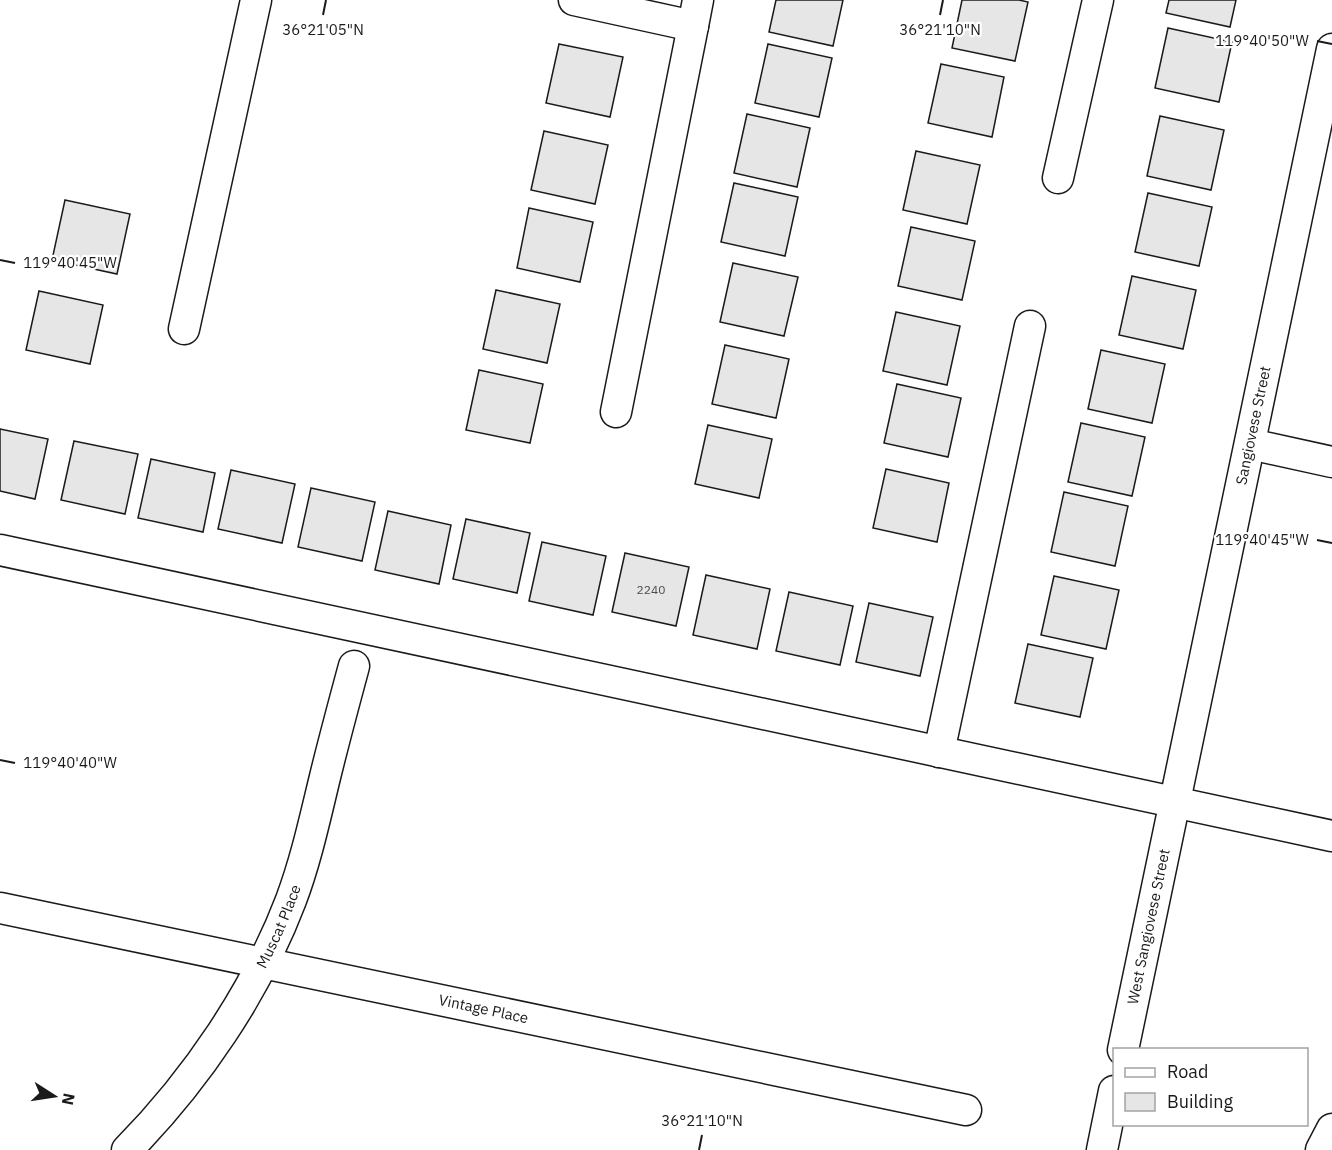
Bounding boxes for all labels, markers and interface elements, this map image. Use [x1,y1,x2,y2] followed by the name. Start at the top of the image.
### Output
[282,20,364,39] text: 36°21'05"N
[899,20,981,39] text: 36°21'10"N
[1215,31,1309,50] text: 119°40'50"W
[23,253,117,272] text: 119°40'45"W
[1231,364,1275,487] street label: Sangiovese Street
[1215,530,1309,549] text: 119°40'45"W
[637,582,665,597] house number: 2240
[23,753,117,772] text: 119°40'40"W
[1123,847,1174,1006] street label: West Sangiovese Street
[252,882,305,971] street label: Muscat Place
[437,990,530,1027] street label: Vintage Place
[1113,1048,1308,1126] legend
[1167,1060,1208,1083] text: Road
[24,1066,84,1126] north arrow
[1167,1090,1234,1113] text: Building
[58,1091,80,1107] text: N
[661,1111,743,1130] text: 36°21'10"N

